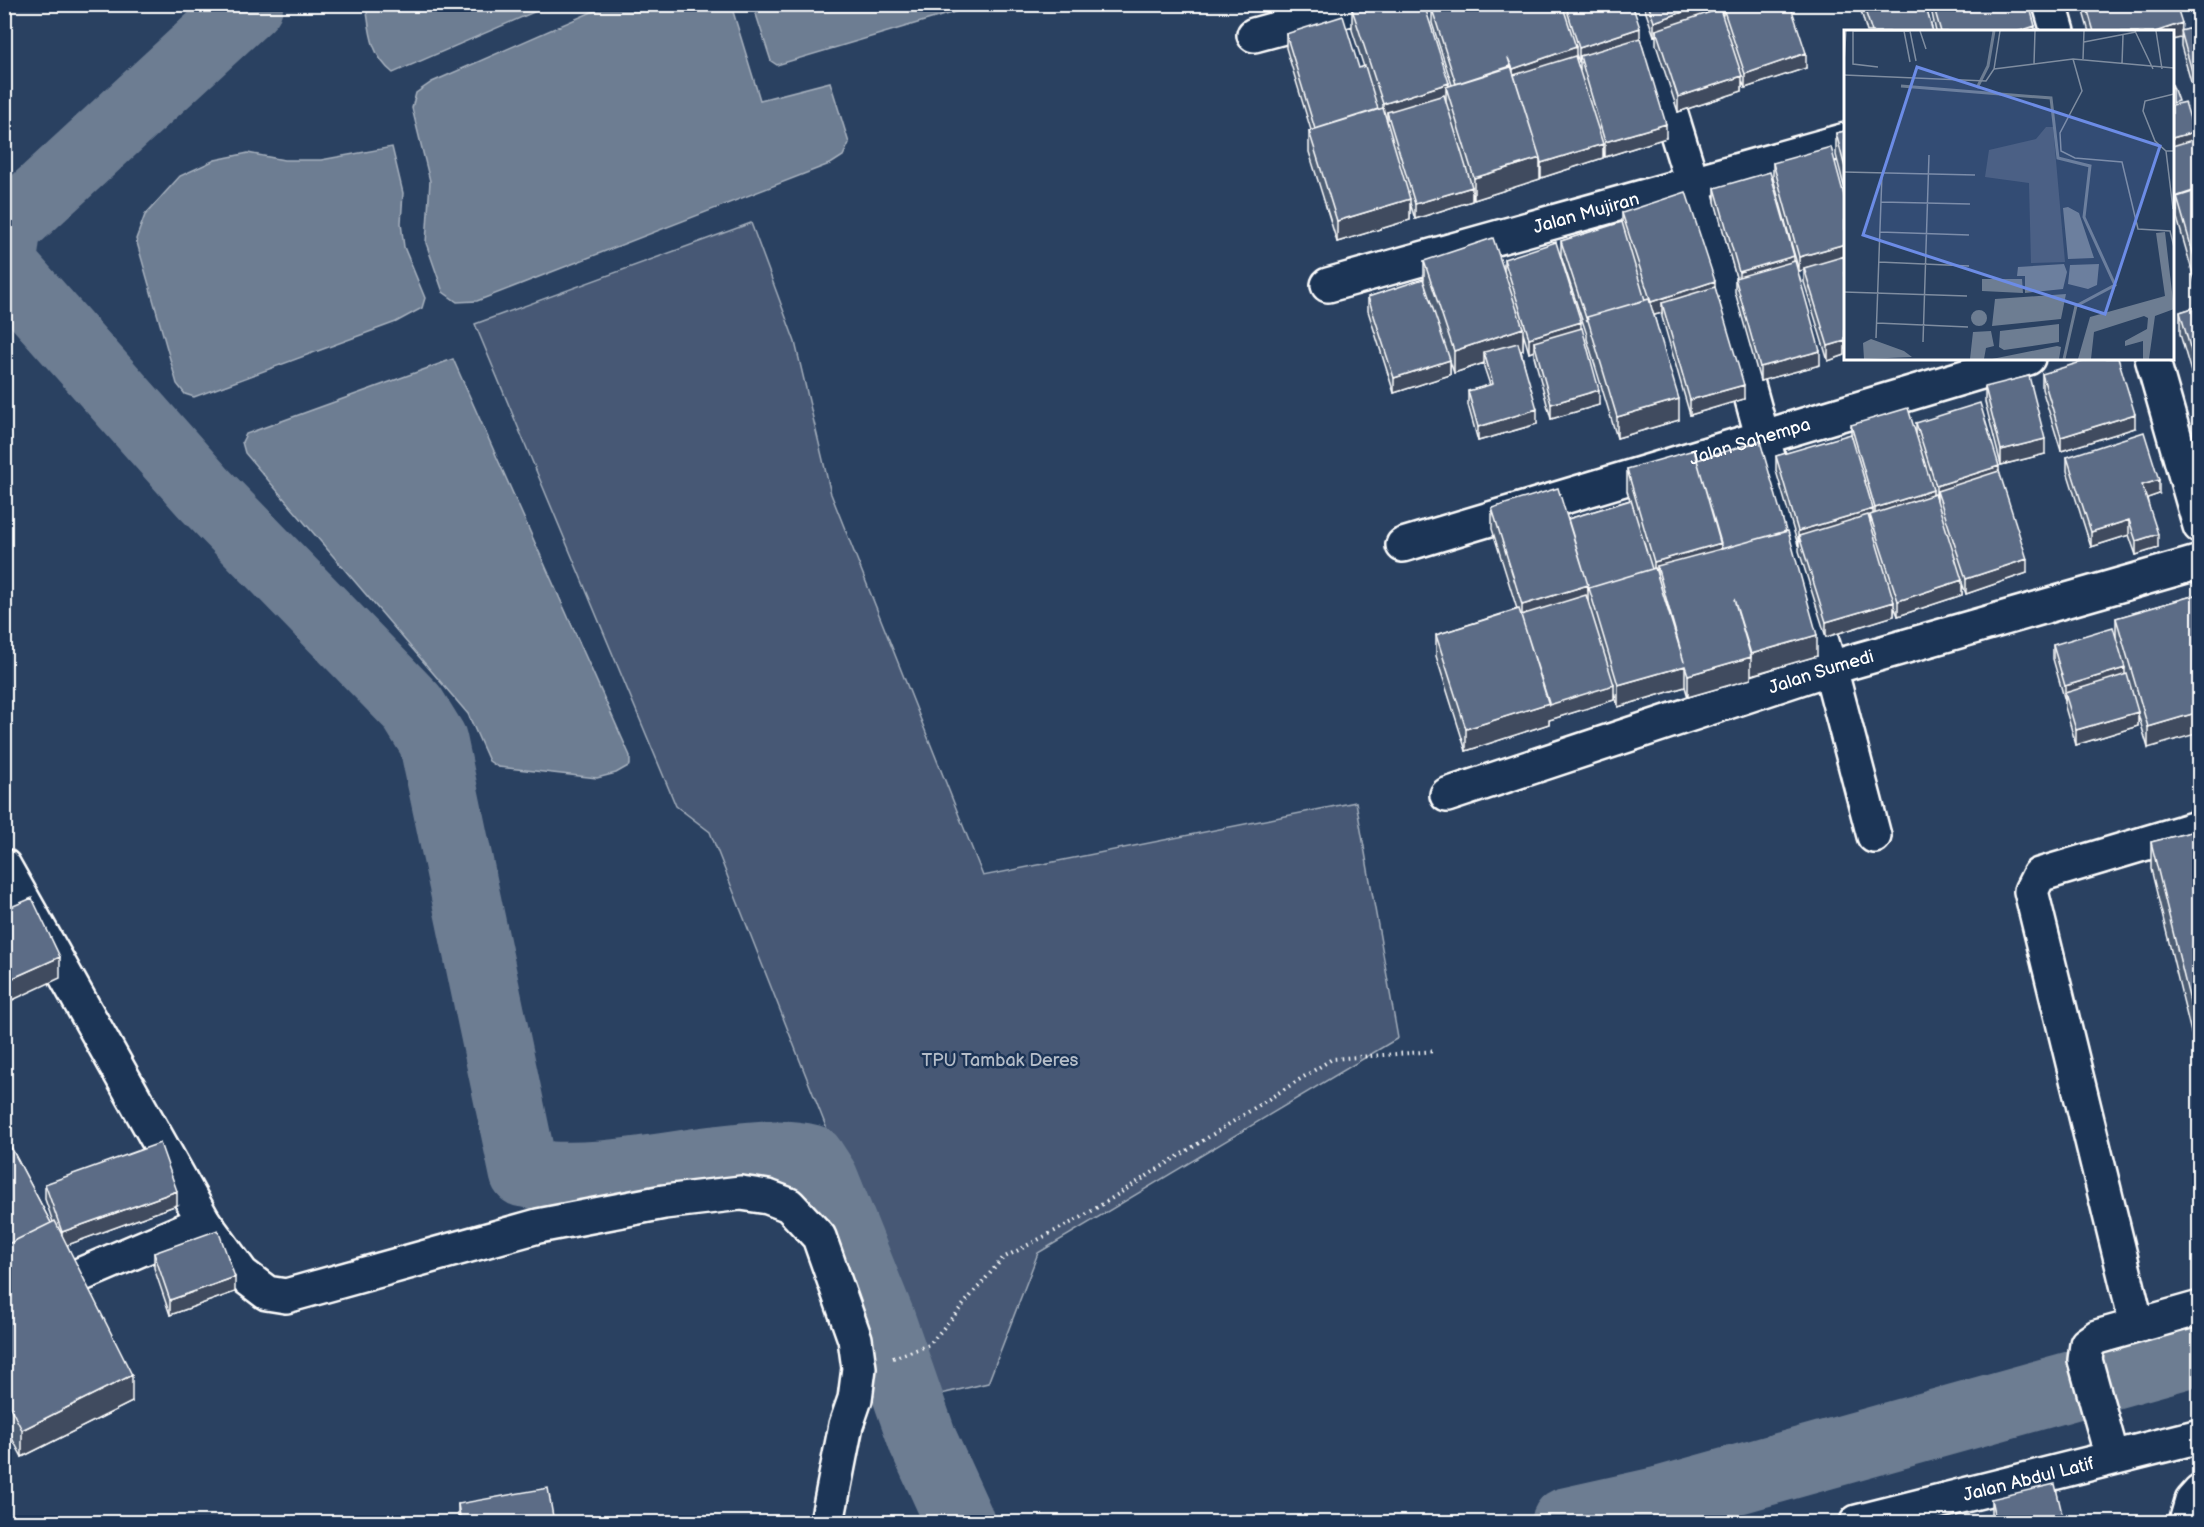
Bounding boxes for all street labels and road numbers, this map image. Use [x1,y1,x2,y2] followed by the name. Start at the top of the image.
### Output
[1531,188,1641,238] street label: Jalan Mujiran
[1687,413,1813,469] street label: Jalan Sahempa
[1766,646,1876,698] street label: Jalan Sumedi
[1961,1452,2097,1505] street label: Jalan Abdul Latif

